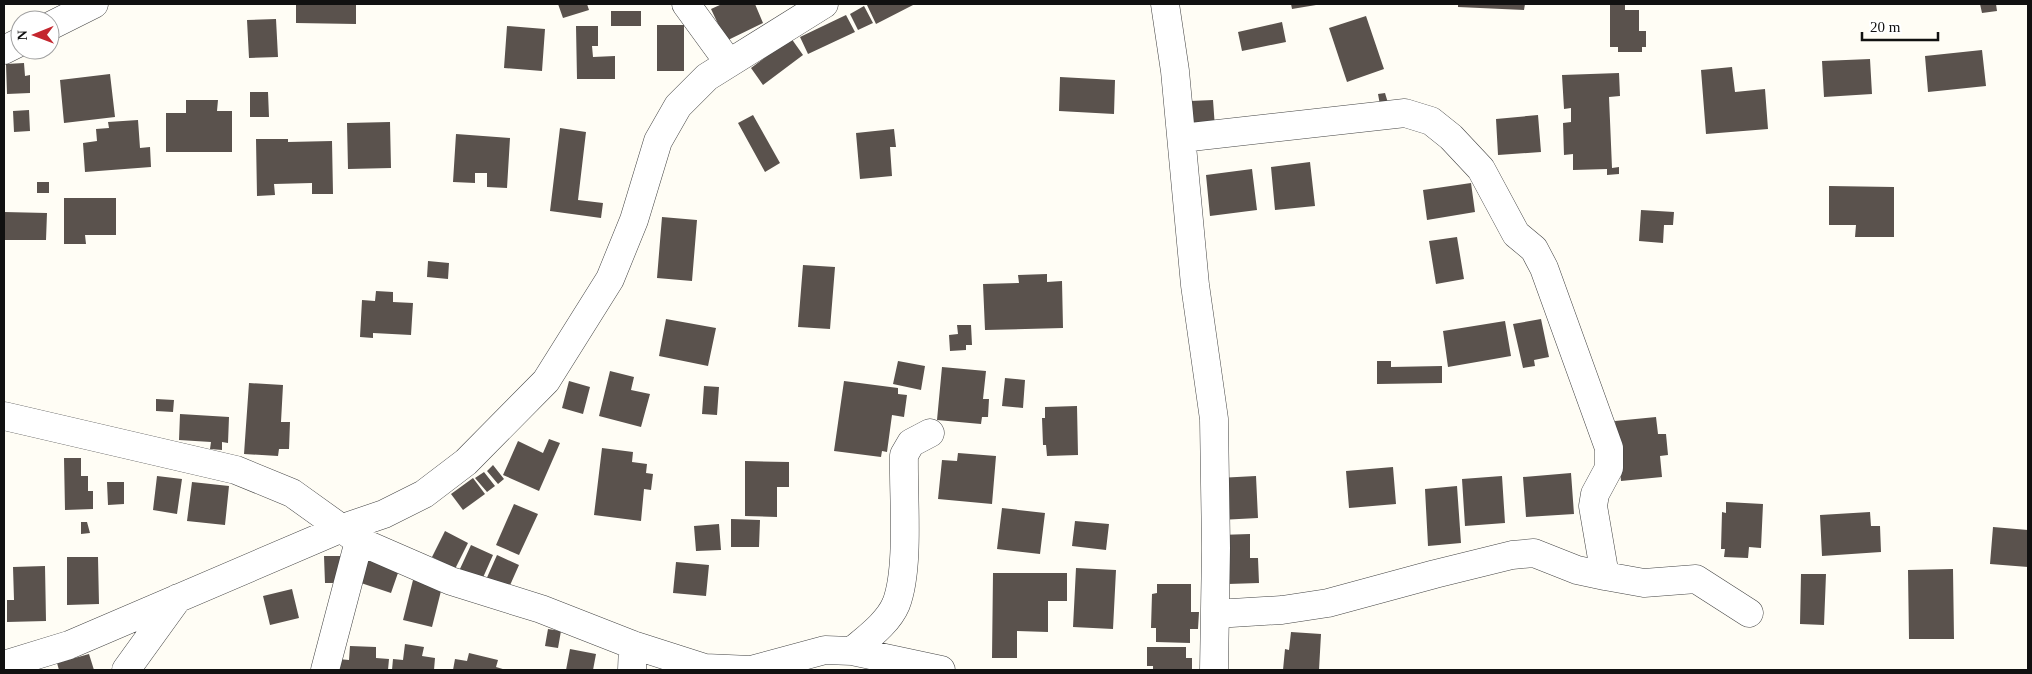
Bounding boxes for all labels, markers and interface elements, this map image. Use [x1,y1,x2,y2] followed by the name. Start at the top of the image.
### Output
[10,10,60,60] north arrow
[1862,10,1938,42] scale bar
[1870,19,1901,35] text: 20 m
[15,30,30,40] text: N

